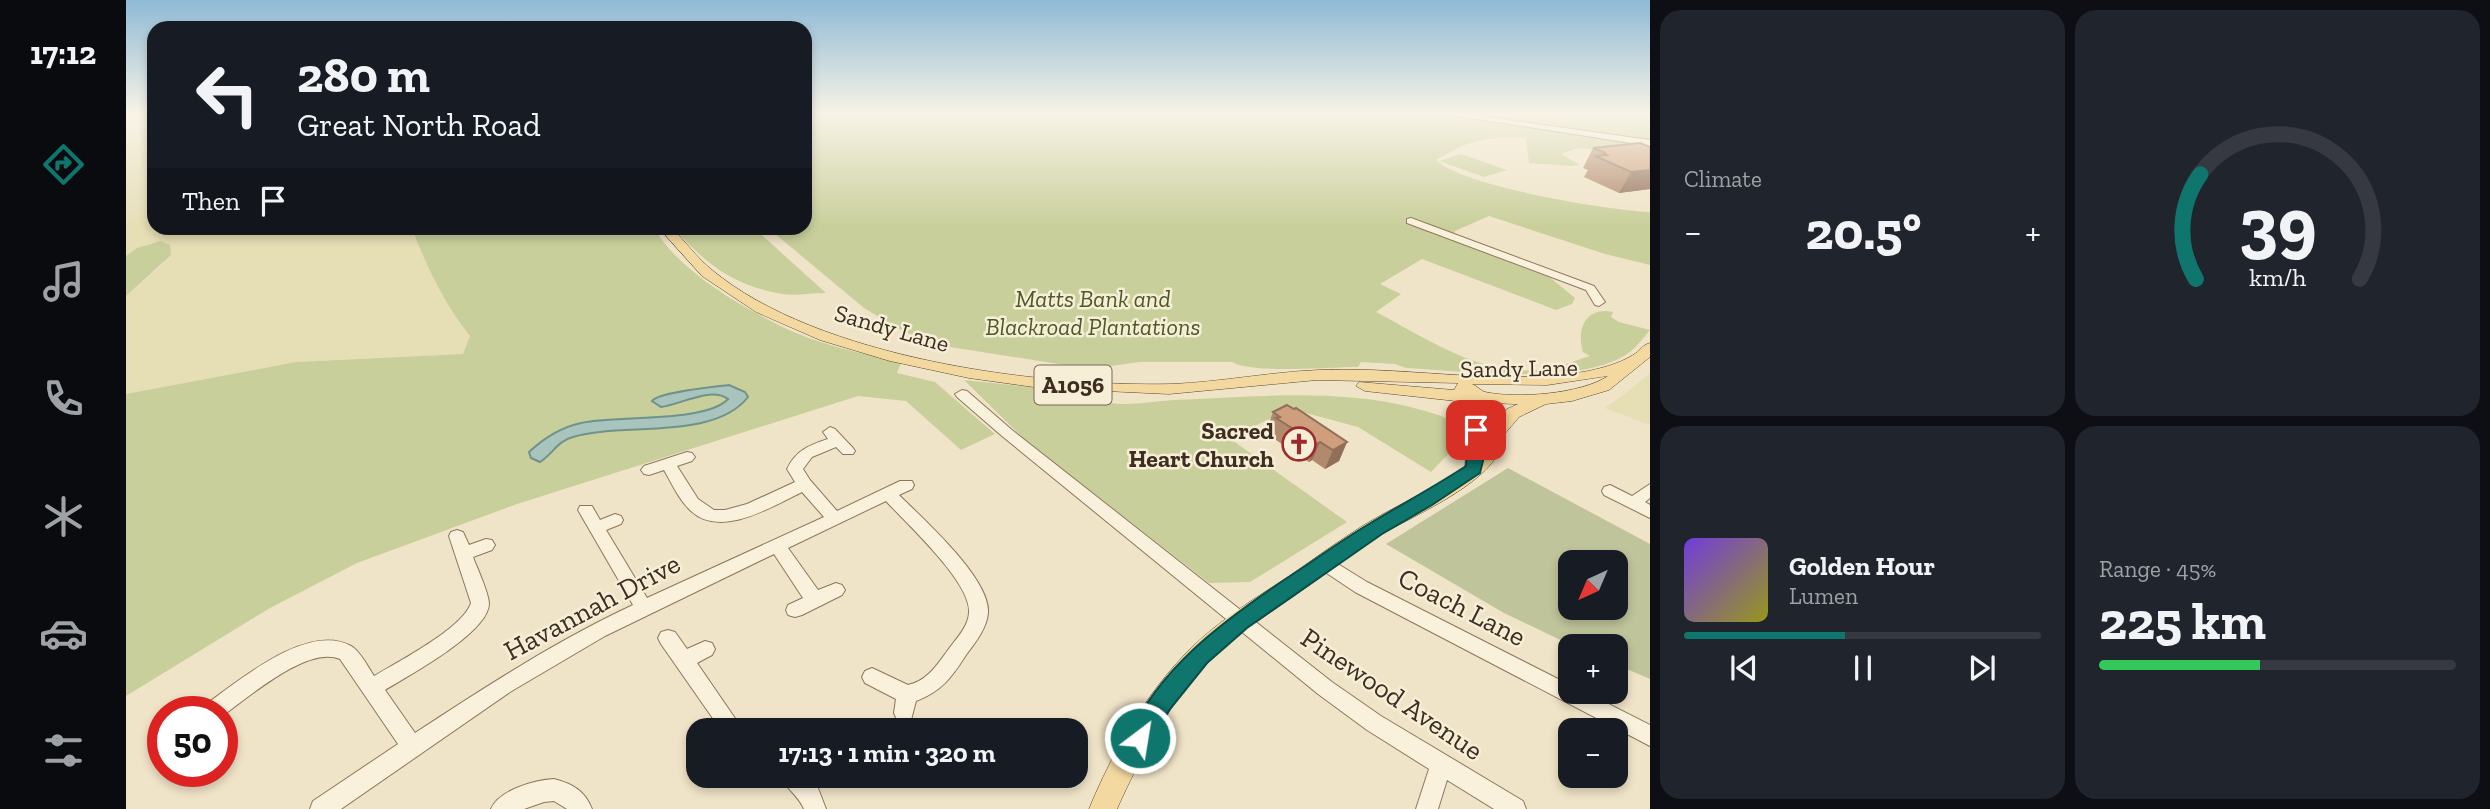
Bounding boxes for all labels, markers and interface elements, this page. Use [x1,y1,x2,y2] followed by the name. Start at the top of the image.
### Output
[30,34,96,72] text: 17:12
[297,46,430,105] text: 280 m
[182,49,273,140] icon: left
[297,106,541,144] text: Great North Road
[39,140,88,189] icon: directions
[1684,165,1762,193] text: Climate
[2239,180,2316,268] text: 39
[254,182,292,220] icon: arrive
[182,185,240,217] text: Then
[1806,200,1921,262] text: 20.5°
[1684,209,1702,255] text: −
[2025,209,2041,255] text: +
[39,257,88,306] icon: music
[2249,262,2306,292] text: km/h
[985,284,1201,341] park label: Matts Bank and Blackroad Plantations
[831,298,953,358] street label: Sandy Lane
[1460,352,1578,384] street label: Sandy Lane
[1034,366,1112,404] road number: A1056
[39,374,88,423] icon: phone
[1446,400,1506,460] pin
[1457,411,1495,449] icon: arrive
[1129,416,1274,473] place label: Sacred Heart Church
[1280,425,1318,463] church icon: Sacred Heart Church
[39,492,88,541] icon: climate
[498,547,686,667] street label: Havannah Drive
[1558,550,1628,620] north arrow
[1558,550,1628,788] map controls
[1789,550,1935,582] text: Golden Hour
[2099,555,2216,583] text: Range · 45%
[1393,561,1531,653] street label: Coach Lane
[1789,582,1858,610] text: Lumen
[2099,590,2266,652] text: 225 km
[39,609,88,658] icon: car
[1295,621,1489,767] street label: Pinewood Avenue
[1558,634,1628,704] button: +
[1725,649,1763,687] icon: previous
[1844,649,1882,687] icon: pause
[1963,649,2001,687] icon: next
[147,696,238,787] speed limit sign: 50
[1103,701,1177,775] position arrow
[1558,718,1628,788] button: −
[39,726,88,775] icon: filters
[779,737,995,769] text: 17:13 · 1 min · 320 m

